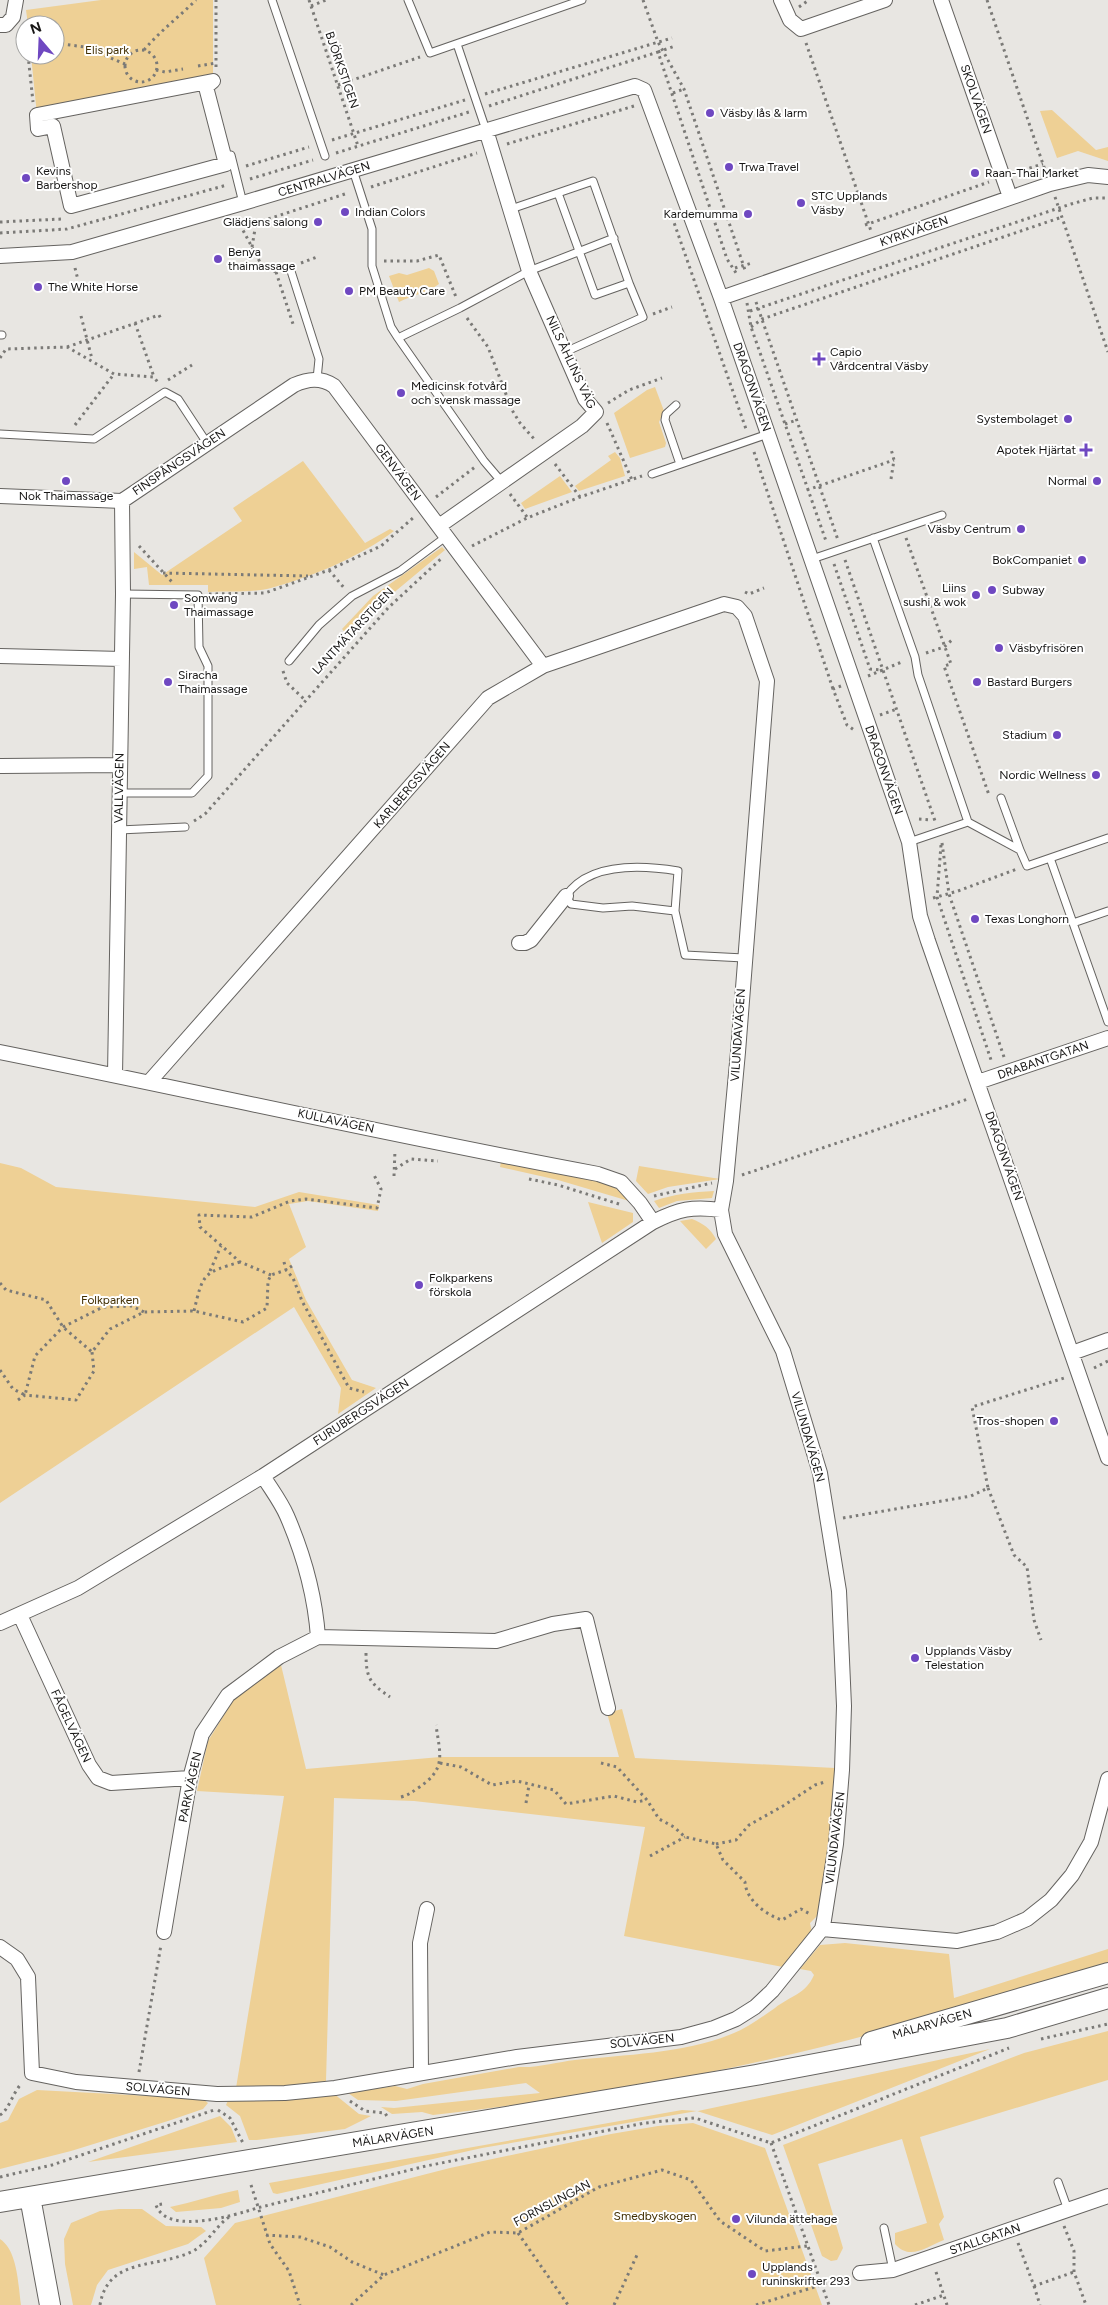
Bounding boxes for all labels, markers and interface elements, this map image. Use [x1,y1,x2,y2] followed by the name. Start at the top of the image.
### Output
[15,15,65,65] north arrow
[28,18,44,38] text: N
[322,30,362,110] street label: BJÖRKSTIGEN
[85,43,129,57] park label: Elis park
[958,63,994,135] street label: SKOLVÄGEN
[720,106,807,120] place label: Väsby lås & larm
[704,107,716,119] marker: Väsby lås & larm
[276,158,372,200] street label: CENTRALVÄGEN
[739,160,799,174] place label: Trwa Travel
[723,161,735,173] marker: Trwa Travel
[36,164,98,192] place label: Kevins Barbershop
[985,166,1079,180] place label: Raan-Thai Market
[969,167,981,179] marker: Raan-Thai Market
[20,172,32,184] marker: Kevins Barbershop
[811,189,888,217] place label: STC Upplands Väsby
[795,197,807,209] marker: STC Upplands Väsby
[355,205,426,219] place label: Indian Colors
[339,206,351,218] marker: Indian Colors
[664,207,738,221] place label: Kardemumma
[742,208,754,220] marker: Kardemumma
[878,213,950,249] street label: KYRKVÄGEN
[223,215,308,229] place label: Glädjens salong
[312,216,324,228] marker: Glädjens salong
[228,245,296,273] place label: Benya thaimassage
[212,253,224,265] marker: Benya thaimassage
[48,280,138,294] place label: The White Horse
[32,281,44,293] marker: The White Horse
[359,284,445,298] place label: PM Beauty Care
[343,285,355,297] marker: PM Beauty Care
[543,313,599,411] street label: NILS ÅHLINS VÄG
[730,341,774,433] street label: DRAGONVÄGEN
[830,345,929,373] place label: Capio Vårdcentral Väsby
[812,352,826,366] marker: Capio Vårdcentral Väsby
[411,379,521,407] place label: Medicinsk fotvård och svensk massage
[395,387,407,399] marker: Medicinsk fotvård och svensk massage
[977,412,1058,426] place label: Systembolaget
[1062,413,1074,425] marker: Systembolaget
[130,426,228,498] street label: FINSPÅNGSVÄGEN
[372,441,424,503] street label: GENVÄGEN
[996,443,1076,457] place label: Apotek Hjärtat
[1080,444,1092,456] marker: Apotek Hjärtat
[1048,474,1087,488] place label: Normal
[60,475,72,487] marker: Nok Thaimassage
[1091,475,1103,487] marker: Normal
[19,489,114,503] place label: Nok Thaimassage
[927,522,1011,536] place label: Väsby Centrum
[1015,523,1027,535] marker: Väsby Centrum
[992,553,1072,567] place label: BokCompaniet
[1076,554,1088,566] marker: BokCompaniet
[903,581,966,609] place label: Liins sushi & wok
[1002,583,1045,597] place label: Subway
[986,584,998,596] marker: Subway
[309,585,397,677] street label: LANTMÄTARSTIGEN
[970,589,982,601] marker: Liins sushi & wok
[184,591,254,619] place label: Somwang Thaimassage
[168,599,180,611] marker: Somwang Thaimassage
[1009,641,1084,655] place label: Väsbyfrisören
[993,642,1005,654] marker: Väsbyfrisören
[178,668,248,696] place label: Siracha Thaimassage
[987,675,1072,689] place label: Bastard Burgers
[162,676,174,688] marker: Siracha Thaimassage
[971,676,983,688] marker: Bastard Burgers
[862,724,906,816] street label: DRAGONVÄGEN
[1002,728,1047,742] place label: Stadium
[1051,729,1063,741] marker: Stadium
[371,739,453,831] street label: KARLBERGSVÄGEN
[111,753,127,823] street label: VALLVÄGEN
[999,768,1086,782] place label: Nordic Wellness
[1090,769,1102,781] marker: Nordic Wellness
[985,912,1069,926] place label: Texas Longhorn
[969,913,981,925] marker: Texas Longhorn
[728,988,748,1082] street label: VILUNDAVÄGEN
[996,1038,1090,1082] street label: DRABANTGATAN
[296,1106,376,1136] street label: KULLAVÄGEN
[982,1110,1026,1202] street label: DRAGONVÄGEN
[429,1271,493,1299] place label: Folkparkens förskola
[413,1279,425,1291] marker: Folkparkens förskola
[81,1293,139,1307] park label: Folkparken
[310,1376,412,1448] street label: FURUBERGSVÄGEN
[788,1390,828,1484] street label: VILUNDAVÄGEN
[977,1414,1044,1428] place label: Tros-shopen
[1048,1415,1060,1427] marker: Tros-shopen
[925,1644,1013,1672] place label: Upplands Väsby Telestation
[909,1652,921,1664] marker: Upplands Väsby Telestation
[48,1687,94,1765] street label: FÅGELVÄGEN
[176,1750,204,1824] street label: PARKVÄGEN
[822,1791,848,1885] street label: VILUNDAVÄGEN
[891,2006,973,2042] street label: MÄLARVÄGEN
[609,2031,675,2051] street label: SOLVÄGEN
[125,2079,191,2099] street label: SOLVÄGEN
[351,2124,435,2150] street label: MÄLARVÄGEN
[511,2177,593,2229] street label: FORNSLINGAN
[614,2209,697,2223] park label: Smedbyskogen
[746,2212,838,2226] place label: Vilunda ättehage
[730,2213,742,2225] marker: Vilunda ättehage
[948,2220,1022,2258] street label: STALLGATAN
[762,2260,850,2288] place label: Upplands runinskrifter 293
[746,2268,758,2280] marker: Upplands runinskrifter 293

